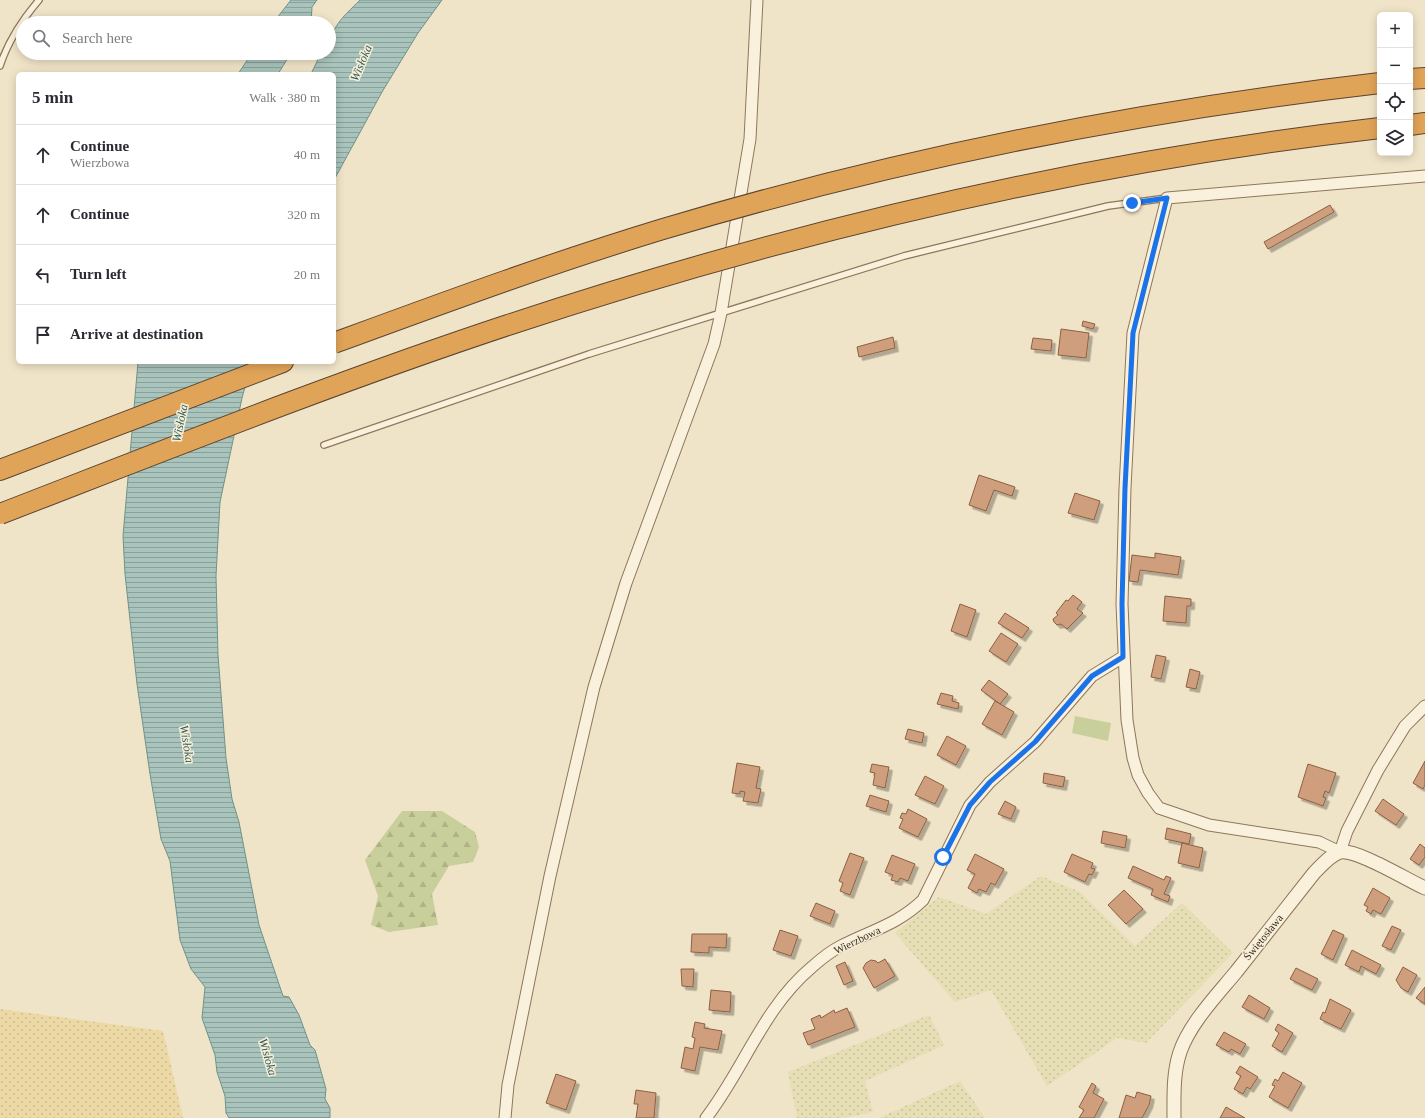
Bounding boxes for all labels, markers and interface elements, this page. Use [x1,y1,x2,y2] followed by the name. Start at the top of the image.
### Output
[1377,12,1413,156] map controls
[1377,12,1413,48] button: +
[16,16,336,60] search box
[30,27,52,49] icon: search
[62,30,132,46] text: Search here
[347,43,375,83] water label: Wisłoka
[1377,48,1413,84] button: −
[1377,84,1413,120] button: locate
[32,88,73,107] text: 5 min
[249,90,320,105] text: Walk · 380 m
[1377,120,1413,156] button: layers
[70,138,129,154] text: Continue
[32,144,54,166] icon: ahead
[294,147,320,162] text: 40 m
[70,155,129,170] text: Wierzbowa
[1123,194,1141,212] route end
[32,204,54,226] icon: ahead
[70,206,129,222] text: Continue
[287,207,320,222] text: 320 m
[32,264,54,286] icon: left
[70,266,127,282] text: Turn left
[294,267,320,282] text: 20 m
[32,324,54,346] icon: arrive
[70,326,203,342] text: Arrive at destination
[169,403,191,443] water label: Wisłoka
[177,724,197,764] water label: Wisłoka
[934,848,952,866] route start
[1241,912,1285,962] street label: Świętosława
[832,924,882,956] street label: Wierzbowa
[256,1037,280,1077] water label: Wisłoka

